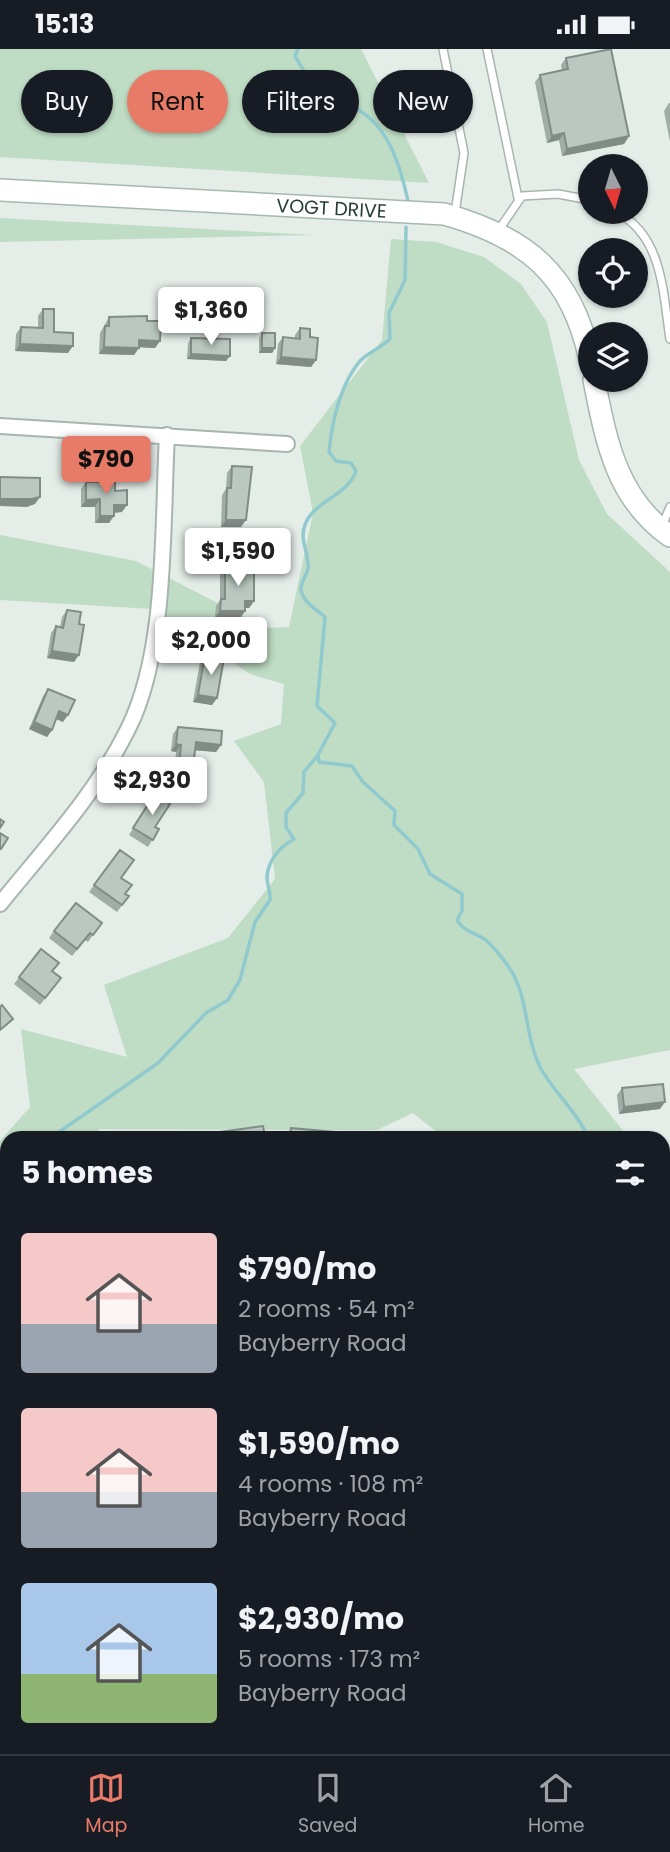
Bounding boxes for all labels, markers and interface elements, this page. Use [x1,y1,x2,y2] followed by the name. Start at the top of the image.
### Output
[35,6,95,42] text: 15:13
[21,70,113,133] chip: Buy
[127,70,228,133] chip: Rent
[242,70,359,133] chip: Filters
[373,70,473,133] chip: New
[578,154,648,224] north arrow
[578,154,648,392] map controls
[276,191,387,224] street label: VOGT DRIVE
[578,238,648,308] button: locate
[154,287,268,347] pin: $1,360
[174,294,248,326] text: $1,360
[578,322,648,392] button: layers
[65,437,147,496] pin: $790
[78,443,134,475] text: $790
[181,529,295,588] pin: $1,590
[201,535,275,567] text: $1,590
[154,617,268,677] pin: $2,000
[171,624,251,656] text: $2,000
[95,757,209,817] pin: $2,930
[113,764,191,796] text: $2,930
[21,1151,153,1194] text: 5 homes
[611,1154,649,1192] icon: filters
[238,1247,376,1290] text: $790/mo
[77,1261,161,1345] icon: home
[238,1293,415,1325] text: 2 rooms · 54 m²
[238,1327,406,1359] text: Bayberry Road
[238,1422,400,1465] text: $1,590/mo
[77,1436,161,1520] icon: home
[238,1468,423,1500] text: 4 rooms · 108 m²
[238,1502,406,1534] text: Bayberry Road
[238,1597,404,1640] text: $2,930/mo
[77,1611,161,1695] icon: home
[238,1643,420,1675] text: 5 rooms · 173 m²
[238,1677,406,1709] text: Bayberry Road
[85,1769,127,1840] tab: Map
[298,1769,357,1840] tab: Saved
[528,1769,585,1840] tab: Home

